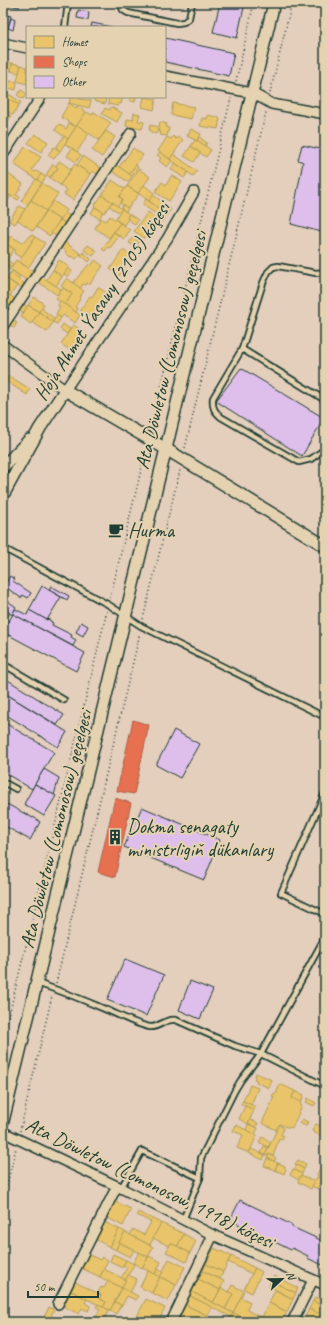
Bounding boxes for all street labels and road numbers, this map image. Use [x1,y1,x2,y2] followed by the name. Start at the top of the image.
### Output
[28,195,177,405] street label: Hoja Ahmet Ýasawy (2105) köçesi
[129,226,213,472] street label: Ata Döwletow (Lomonosow) geçelgesi
[14,705,98,951] street label: Ata Döwletow (Lomonosow) geçelgesi
[22,1112,280,1255] street label: Ata Döwletow (Lomonosow, 1918) köçesi

